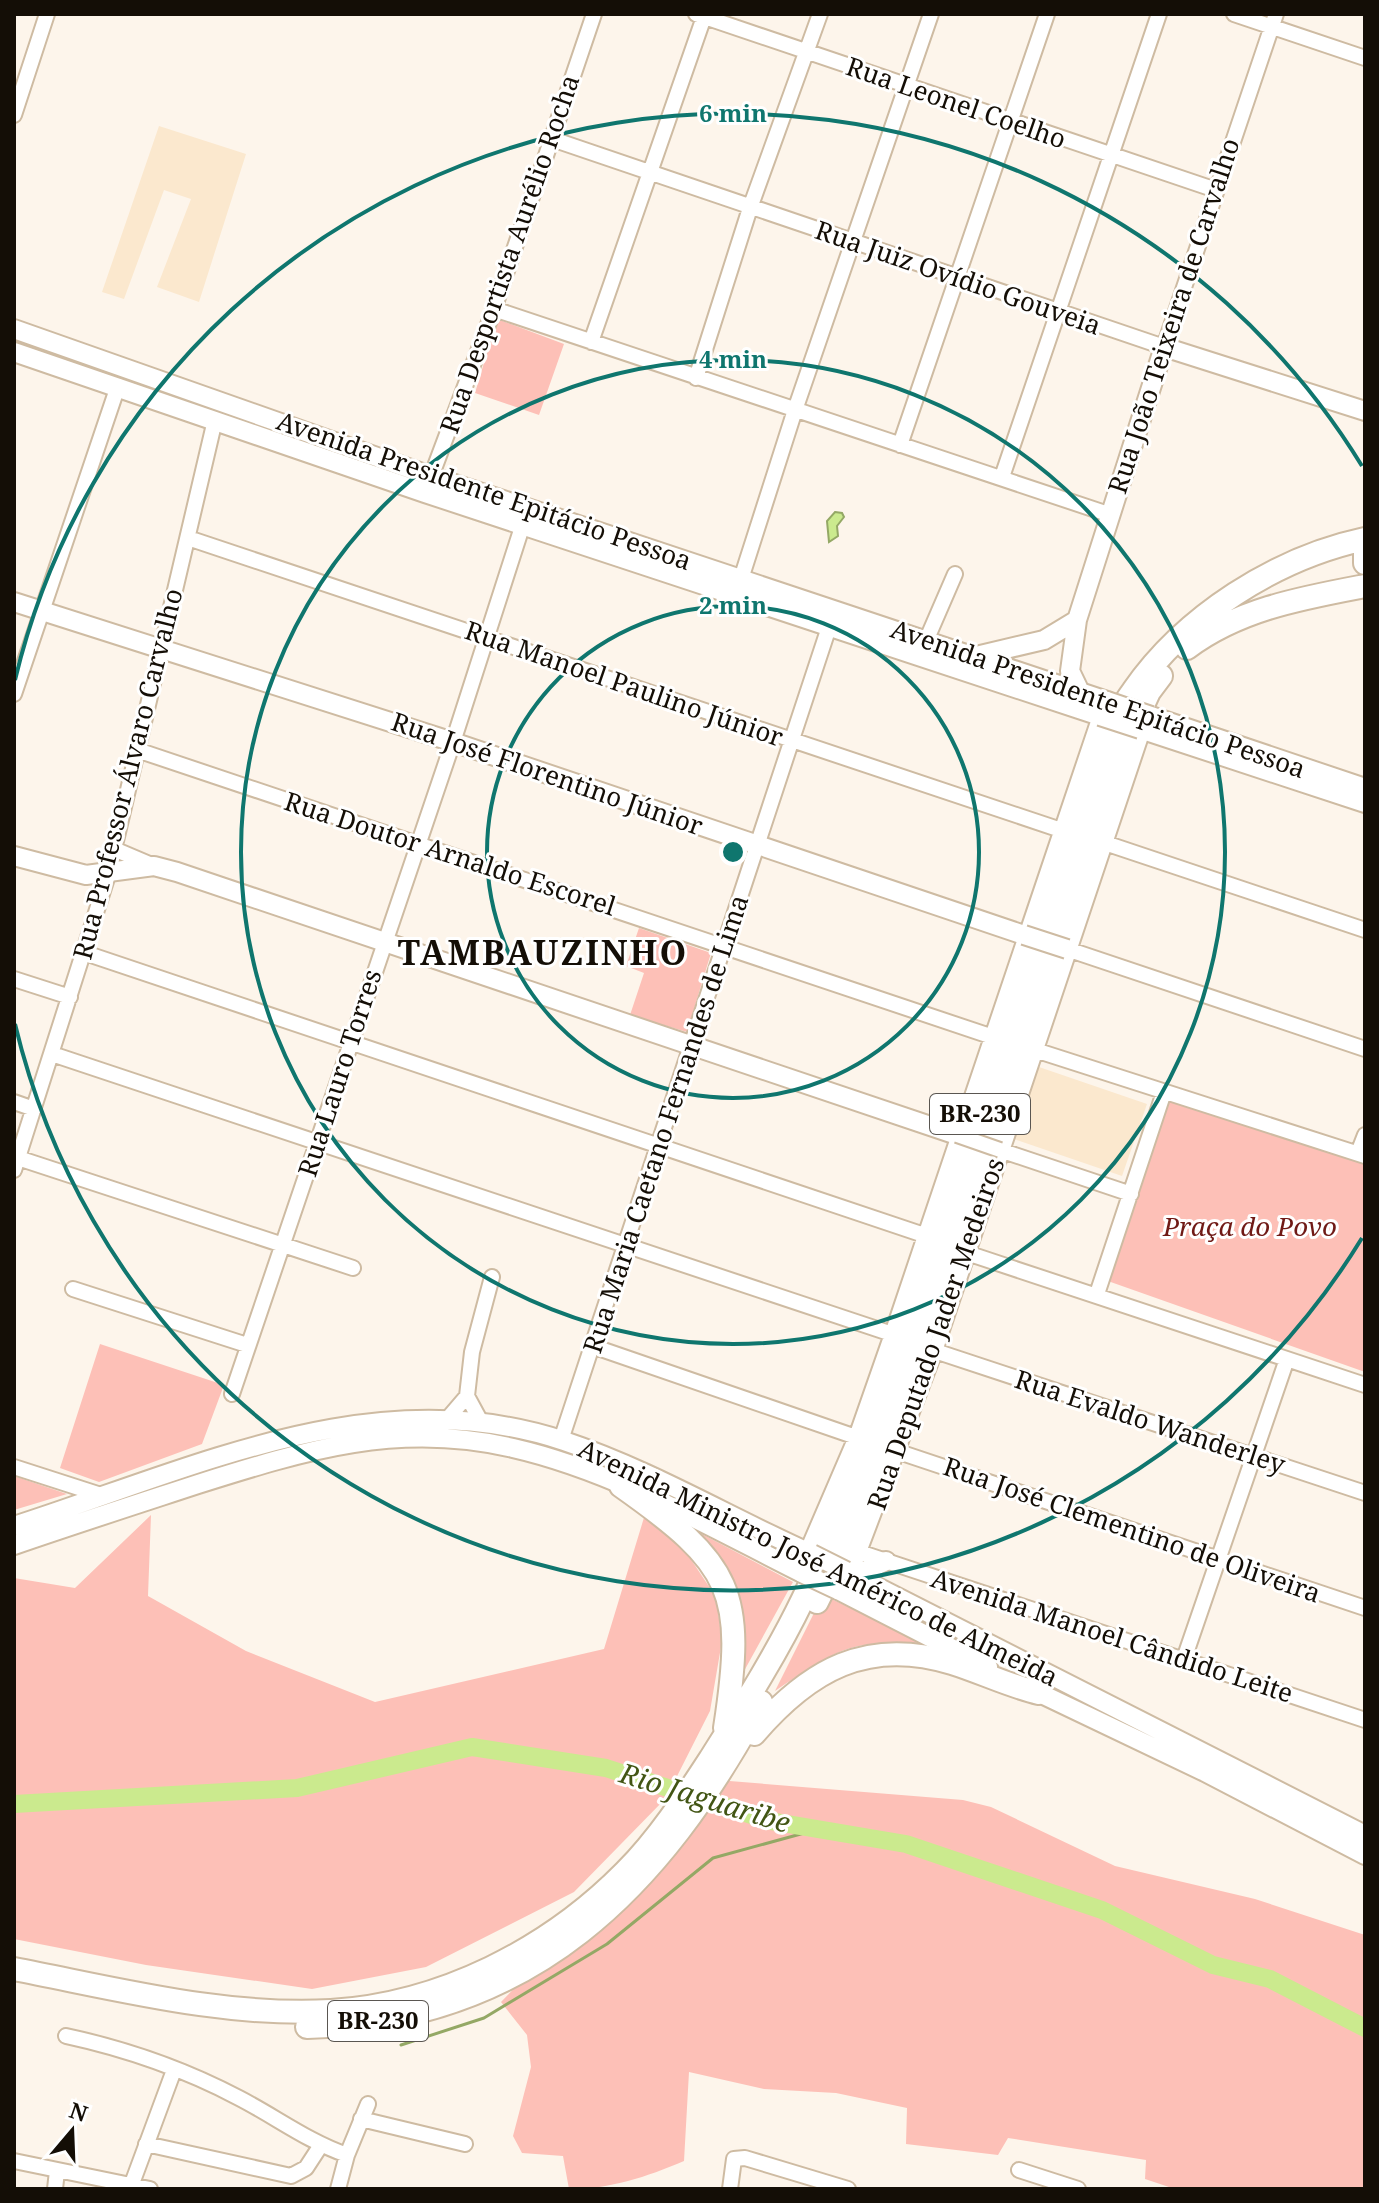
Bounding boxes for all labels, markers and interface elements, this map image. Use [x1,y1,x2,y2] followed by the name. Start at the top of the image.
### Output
[842,48,1071,157] street label: Rua Leonel Coelho
[431,70,587,438] street label: Rua Desportista Aurélio Rocha
[699,96,767,129] text: 6 min
[1099,133,1248,498] street label: Rua João Teixeira de Carvalho
[811,211,1106,343] street label: Rua Juiz Ovídio Gouveia
[699,342,767,375] text: 4 min
[272,402,697,578] street label: Avenida Presidente Epitácio Pessoa
[63,585,191,963] street label: Rua Professor Álvaro Carvalho
[699,588,767,621] text: 2 min
[886,610,1311,786] street label: Avenida Presidente Epitácio Pessoa
[460,612,788,755] street label: Rua Manoel Paulino Júnior
[387,703,708,843] street label: Rua José Florentino Júnior
[280,782,621,924] street label: Rua Doutor Arnaldo Escorel
[719,838,747,866] centre of rings
[574,890,756,1358] street label: Rua Maria Caetano Fernandes de Lima
[398,929,688,975] district label: TAMBAUZINHO
[289,964,390,1181] street label: Rua Lauro Torres
[930,1094,1030,1134] road number: BR-230
[858,1153,1012,1514] street label: Rua Deputado Jader Medeiros
[1162,1208,1337,1244] park label: Praça do Povo
[1011,1360,1290,1482] street label: Rua Evaldo Wanderley
[572,1430,1064,1694] street label: Avenida Ministro José Américo de Almeida
[939,1447,1326,1611] street label: Rua José Clementino de Oliveira
[927,1559,1298,1711] street label: Avenida Manoel Cândido Leite
[614,1753,795,1841] water label: Rio Jaguaribe
[328,2001,428,2041] road number: BR-230
[32,2091,112,2171] north arrow
[66,2094,92,2128] text: N

